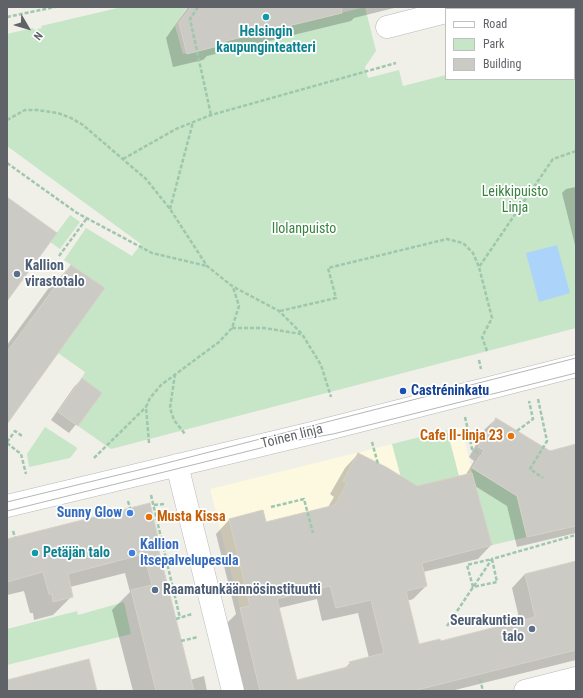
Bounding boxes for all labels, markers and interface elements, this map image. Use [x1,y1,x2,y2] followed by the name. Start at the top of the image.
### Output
[8,8,48,48] north arrow
[445,8,575,80] legend
[261,12,271,22] marker: Helsingin kaupunginteatteri
[483,17,507,31] text: Road
[216,24,316,56] place label: Helsingin kaupunginteatteri
[31,29,45,42] text: N
[483,37,504,51] text: Park
[483,57,521,71] text: Building
[482,184,548,216] park label: Leikkipuisto Linja
[272,221,336,237] park label: Ilolanpuisto
[25,258,85,290] place label: Kallion virastotalo
[12,269,22,279] marker: Kallion virastotalo
[411,383,489,399] place label: Castréninkatu
[398,386,408,396] marker: Castréninkatu
[259,421,325,453] street label: Toinen linja
[420,428,503,444] place label: Cafe II-linja 23
[506,431,516,441] marker: Cafe II-linja 23
[57,505,122,521] place label: Sunny Glow
[125,508,135,518] marker: Sunny Glow
[157,509,226,525] place label: Musta Kissa
[144,512,154,522] marker: Musta Kissa
[140,537,238,570] place label: Kallion Itsepalvelupesula
[43,545,110,561] place label: Petäjän talo
[30,548,40,558] marker: Petäjän talo
[127,548,137,558] marker: Kallion Itsepalvelupesula
[163,582,321,598] place label: Raamatunkäännösinstituutti
[150,585,160,595] marker: Raamatunkäännösinstituutti
[450,613,524,646] place label: Seurakuntien talo
[527,624,537,634] marker: Seurakuntien talo

